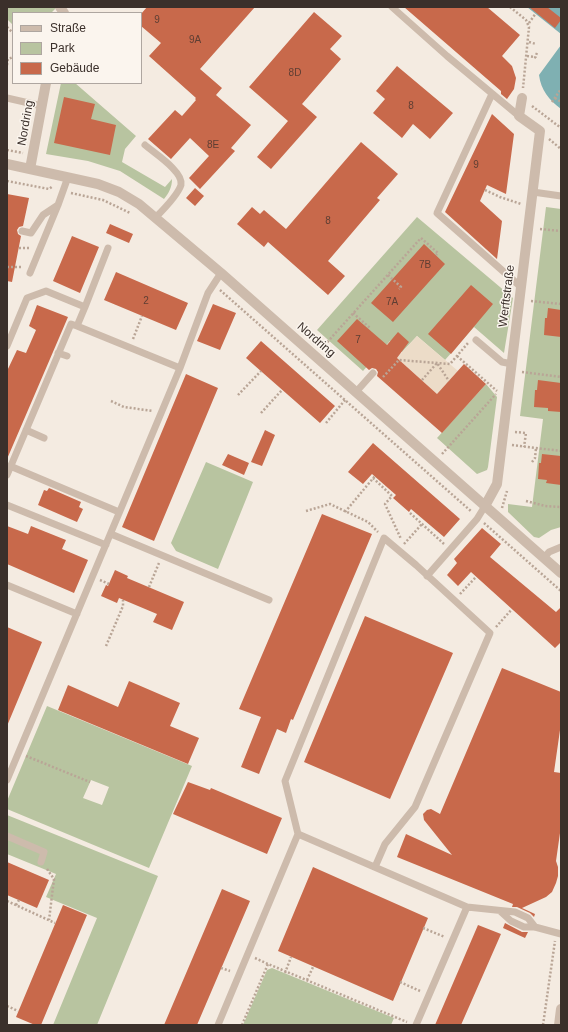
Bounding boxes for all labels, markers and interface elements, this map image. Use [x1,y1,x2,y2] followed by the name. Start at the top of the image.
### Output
[12,12,142,84] legend
[154,14,160,26] house number: 9
[50,21,86,35] text: Straße
[189,34,201,46] house number: 9A
[50,41,75,55] text: Park
[50,61,99,75] text: Gebäude
[289,67,301,79] house number: 8D
[15,99,37,147] street label: Nordring
[408,100,414,112] house number: 8
[207,139,219,151] house number: 8E
[473,159,479,171] house number: 9
[325,215,331,227] house number: 8
[419,259,431,271] house number: 7B
[496,264,518,328] street label: Werftstraße
[143,295,149,307] house number: 2
[386,296,398,308] house number: 7A
[294,319,338,361] street label: Nordring
[355,334,361,346] house number: 7

